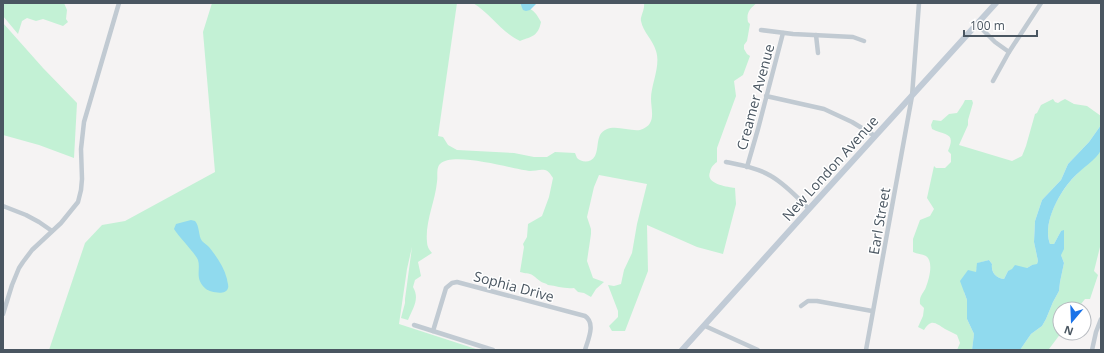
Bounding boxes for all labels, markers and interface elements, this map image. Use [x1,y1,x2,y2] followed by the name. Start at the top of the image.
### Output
[964,12,1037,38] scale bar
[970,17,1005,34] text: 100 m
[732,42,778,152] street label: Creamer Avenue
[778,111,882,225] street label: New London Avenue
[864,186,894,256] street label: Earl Street
[472,266,556,306] street label: Sophia Drive
[1052,301,1092,341] north arrow
[1062,322,1075,339] text: N

